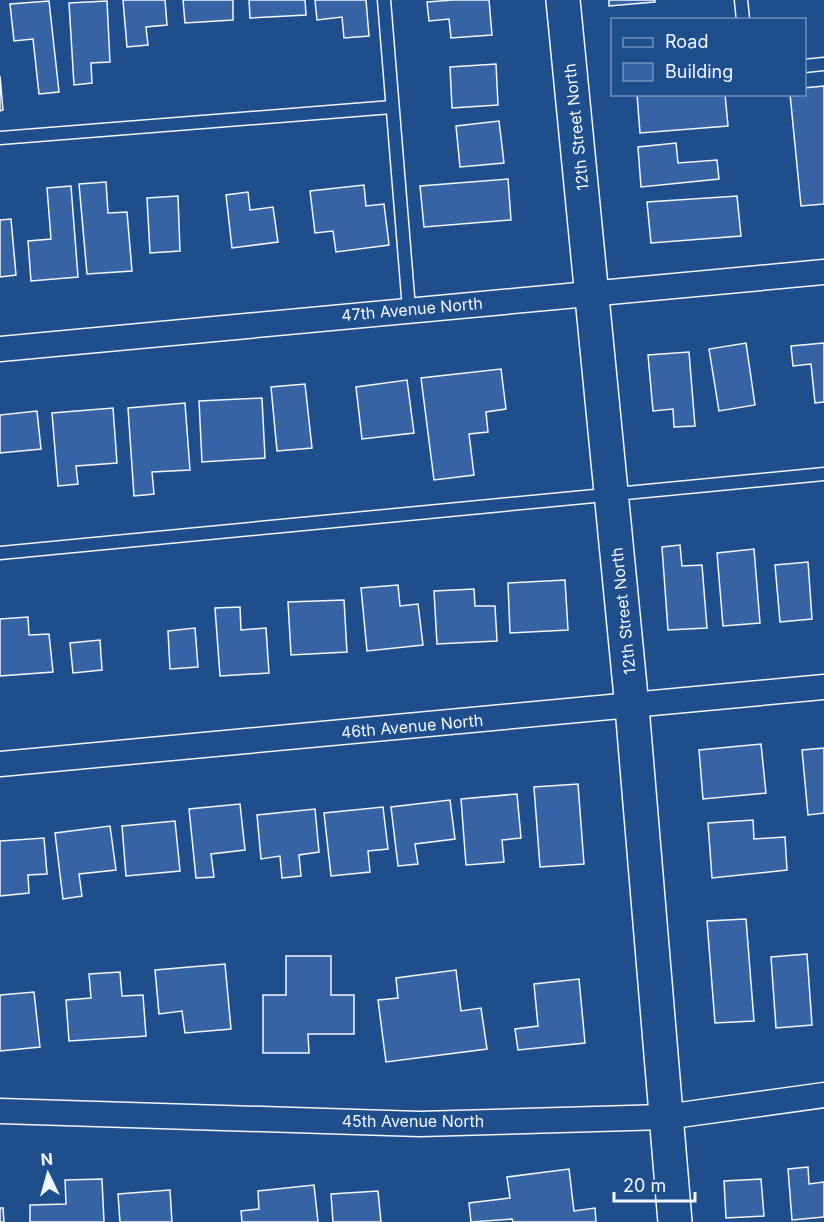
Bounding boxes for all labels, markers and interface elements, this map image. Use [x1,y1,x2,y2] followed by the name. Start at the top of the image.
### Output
[611,18,806,96] legend
[665,31,708,52] text: Road
[665,61,733,82] text: Building
[559,62,593,192] street label: 12th Street North
[340,293,484,325] street label: 47th Avenue North
[606,546,640,676] street label: 12th Street North
[340,710,484,742] street label: 46th Avenue North
[342,1111,484,1131] street label: 45th Avenue North
[18,1144,78,1204] north arrow
[40,1149,54,1170] text: N
[614,1165,695,1203] scale bar
[623,1175,666,1196] text: 20 m

